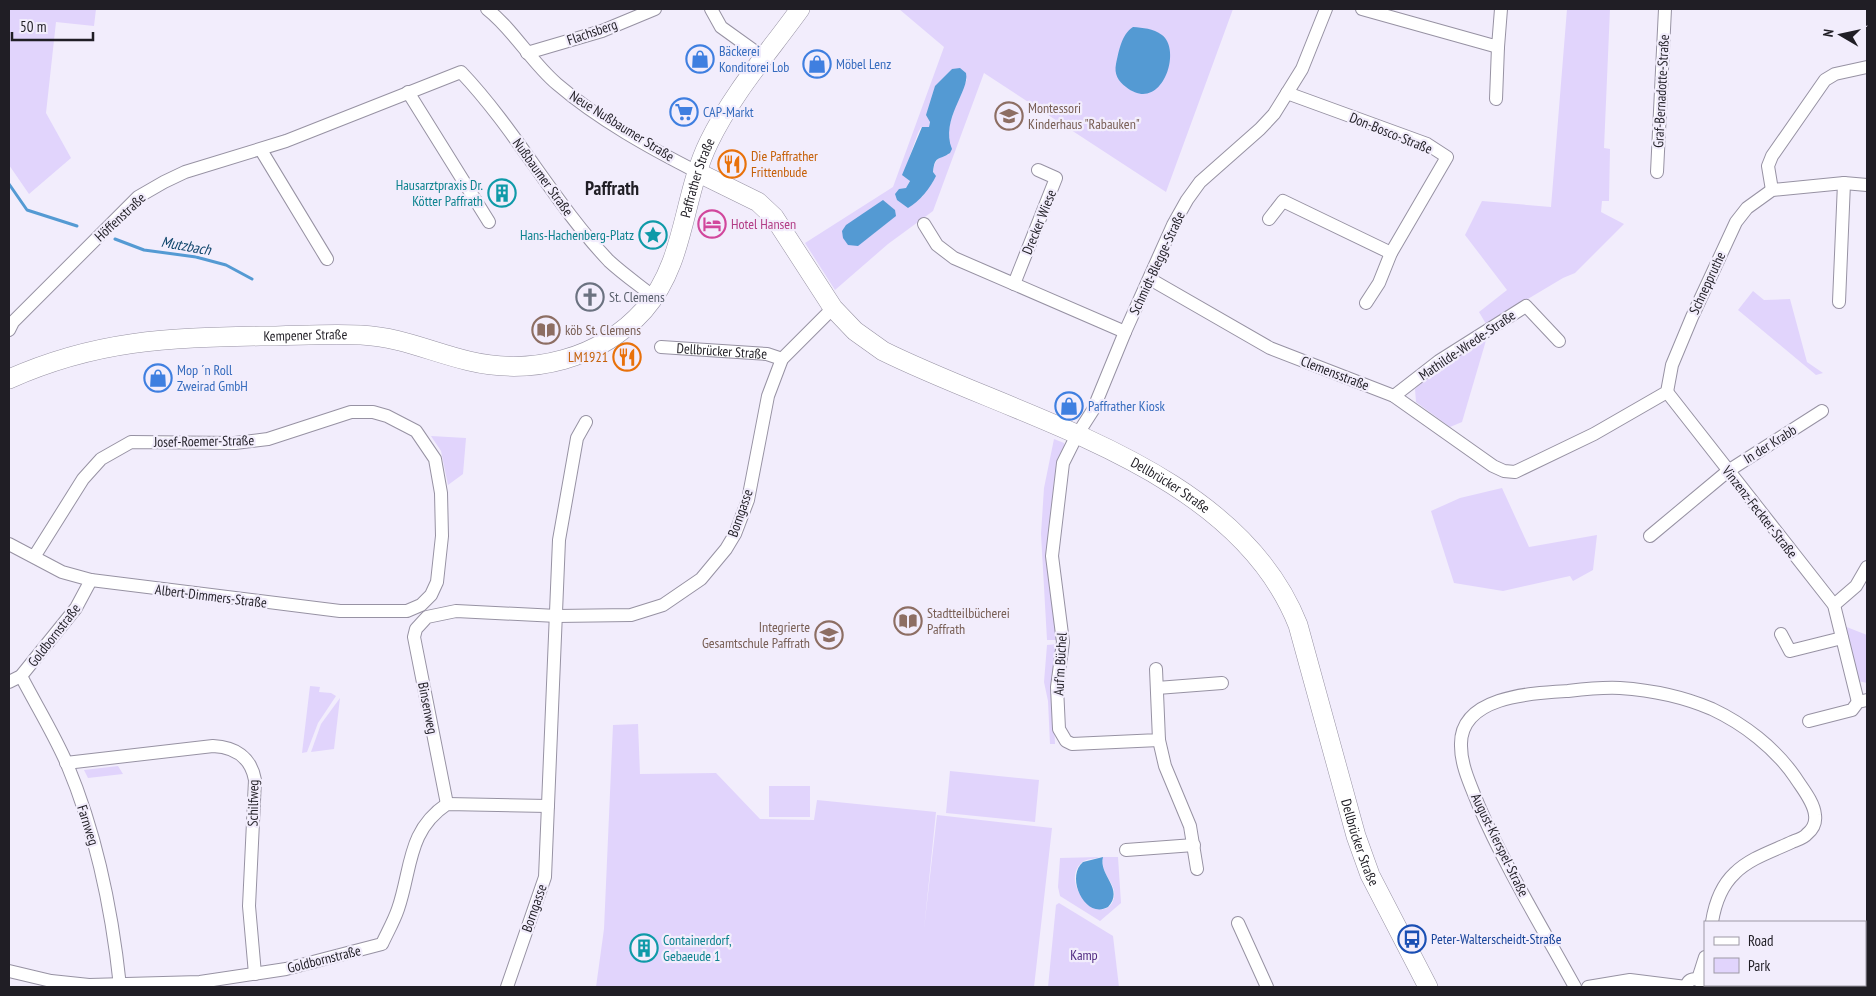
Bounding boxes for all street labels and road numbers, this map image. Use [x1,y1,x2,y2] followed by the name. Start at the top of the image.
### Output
[564,15,620,49] street label: Flachsberg
[1649,34,1673,148] street label: Graf-Bernadotte-Straße
[566,87,678,166] street label: Neue Nußbaumer Straße
[1347,108,1435,158] street label: Don-Bosco-Straße
[509,135,577,220] street label: Nußbaumer Straße
[676,135,719,220] street label: Paffrather Straße
[1018,187,1060,257] street label: Drecker Wiese
[91,189,149,245] street label: Höffenstraße
[1125,208,1189,318] street label: Schmidt-Blegge-Straße
[1685,249,1729,317] street label: Schneppruthe
[1415,306,1519,384] street label: Mathilde-Wrede-Straße
[263,325,348,345] street label: Kempener Straße
[676,339,768,363] street label: Dellbrücker Straße
[1298,352,1372,394] street label: Clemensstraße
[1740,421,1800,467] street label: In der Krabb
[153,431,255,451] street label: Josef-Roemer-Straße
[1128,453,1214,517] street label: Dellbrücker Straße
[1718,461,1802,562] street label: Vinzenz-Feckter-Straße
[723,486,757,539] street label: Borngasse
[154,580,268,612] street label: Albert-Dimmers-Straße
[24,600,84,670] street label: Goldbornstraße
[1049,631,1071,696] street label: Auf'm Büchel
[414,681,442,735] street label: Binsenweg
[244,779,262,827] street label: Schilfweg
[1467,790,1533,900] street label: August-Kierspel-Straße
[1337,797,1383,889] street label: Dellbrücker Straße
[73,803,103,847] street label: Farnweg
[517,881,551,934] street label: Borngasse
[285,941,363,977] street label: Goldbornstraße

